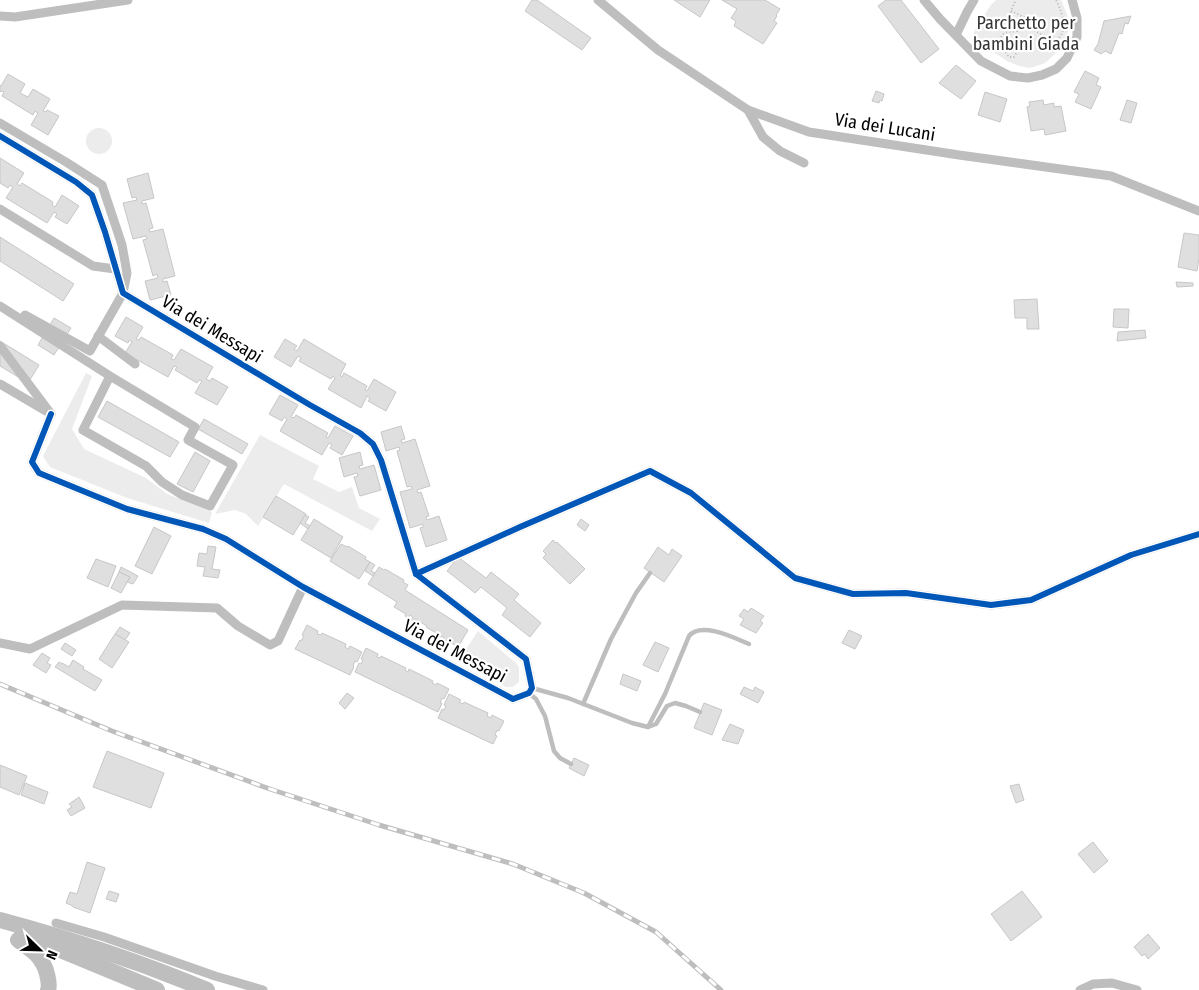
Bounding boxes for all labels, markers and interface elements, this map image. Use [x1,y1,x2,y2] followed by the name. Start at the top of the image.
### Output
[973,12,1079,55] park label: Parchetto per bambini Giada
[833,108,937,146] street label: Via dei Lucani
[158,290,266,368] street label: Via dei Messapi
[400,615,510,687] street label: Via dei Messapi
[15,925,65,975] north arrow
[42,948,61,962] text: N

